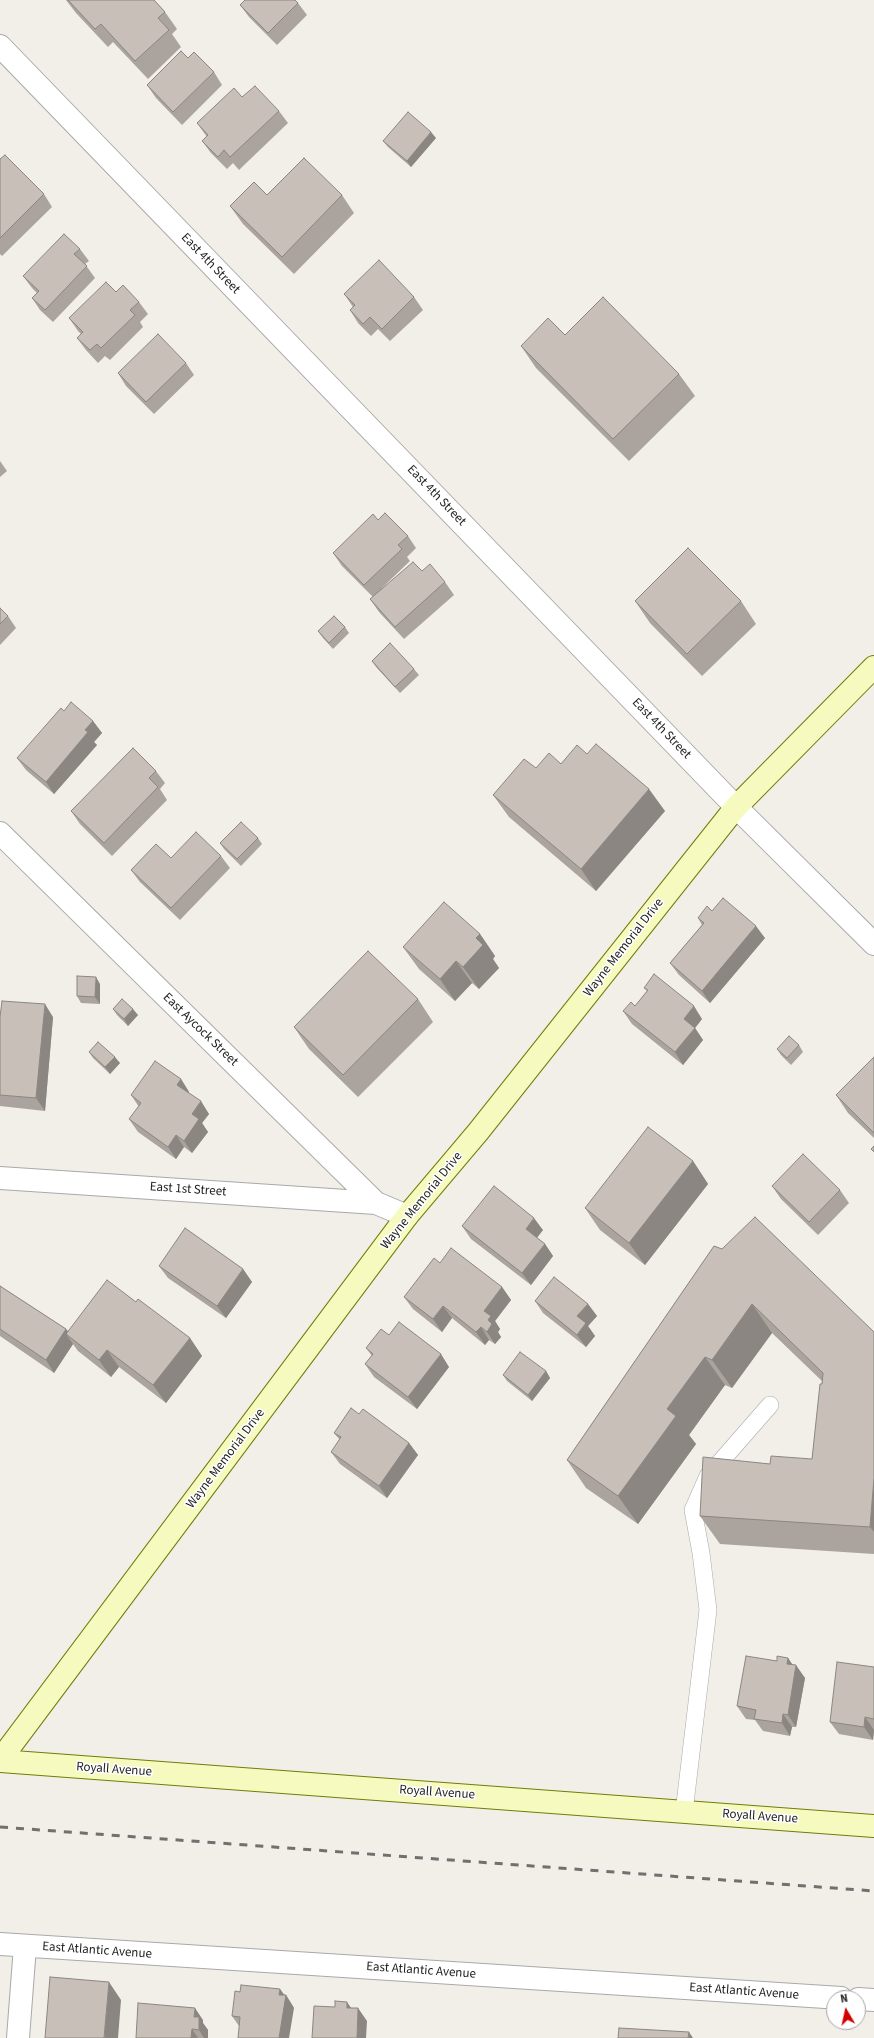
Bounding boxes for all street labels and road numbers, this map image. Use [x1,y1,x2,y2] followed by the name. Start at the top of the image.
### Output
[177,230,243,298] street label: East 4th Street
[403,462,469,530] street label: East 4th Street
[628,695,694,763] street label: East 4th Street
[581,896,667,1000] street label: Wayne Memorial Drive
[159,990,241,1070] street label: East Aycock Street
[378,1149,466,1253] street label: Wayne Memorial Drive
[149,1180,227,1200] street label: East 1st Street
[183,1406,269,1512] street label: Wayne Memorial Drive
[76,1760,152,1780] street label: Royall Avenue
[399,1783,475,1803] street label: Royall Avenue
[722,1807,798,1827] street label: Royall Avenue
[42,1939,152,1963] street label: East Atlantic Avenue
[366,1959,476,1983] street label: East Atlantic Avenue
[689,1980,799,2004] street label: East Atlantic Avenue

